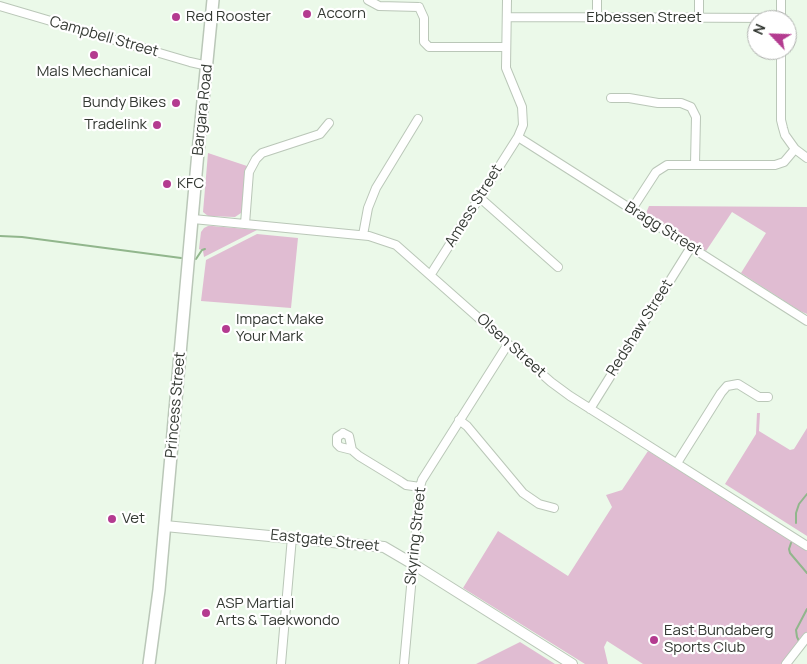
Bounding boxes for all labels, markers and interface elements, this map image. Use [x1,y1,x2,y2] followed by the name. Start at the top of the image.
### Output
[317,5,366,23] place label: Accorn
[186,8,271,26] place label: Red Rooster
[301,8,313,20] marker: Accorn
[586,9,702,27] street label: Ebbessen Street
[747,10,797,60] north arrow
[170,11,182,23] marker: Red Rooster
[48,13,160,61] street label: Campbell Street
[748,21,769,38] text: N
[88,49,100,61] marker: Mals Mechanical
[37,63,151,81] place label: Mals Mechanical
[189,63,217,157] street label: Bargara Road
[83,94,166,112] place label: Bundy Bikes
[170,97,182,109] marker: Bundy Bikes
[84,116,147,134] place label: Tradelink
[151,119,163,131] marker: Tradelink
[442,161,506,251] street label: Amess Street
[177,175,204,193] place label: KFC
[161,178,173,190] marker: KFC
[621,198,705,260] street label: Bragg Street
[603,276,677,380] street label: Redshaw Street
[473,310,549,382] street label: Olsen Street
[236,311,324,346] place label: Impact Make Your Mark
[220,323,232,335] marker: Impact Make Your Mark
[162,351,190,459] street label: Princess Street
[402,486,430,586] street label: Skyring Street
[122,510,145,528] place label: Vet
[106,513,118,525] marker: Vet
[270,526,380,556] street label: Eastgate Street
[216,595,340,630] place label: ASP Martial Arts & Taekwondo
[200,607,212,619] marker: ASP Martial Arts & Taekwondo
[664,622,774,657] place label: East Bundaberg Sports Club
[648,634,660,646] marker: East Bundaberg Sports Club

